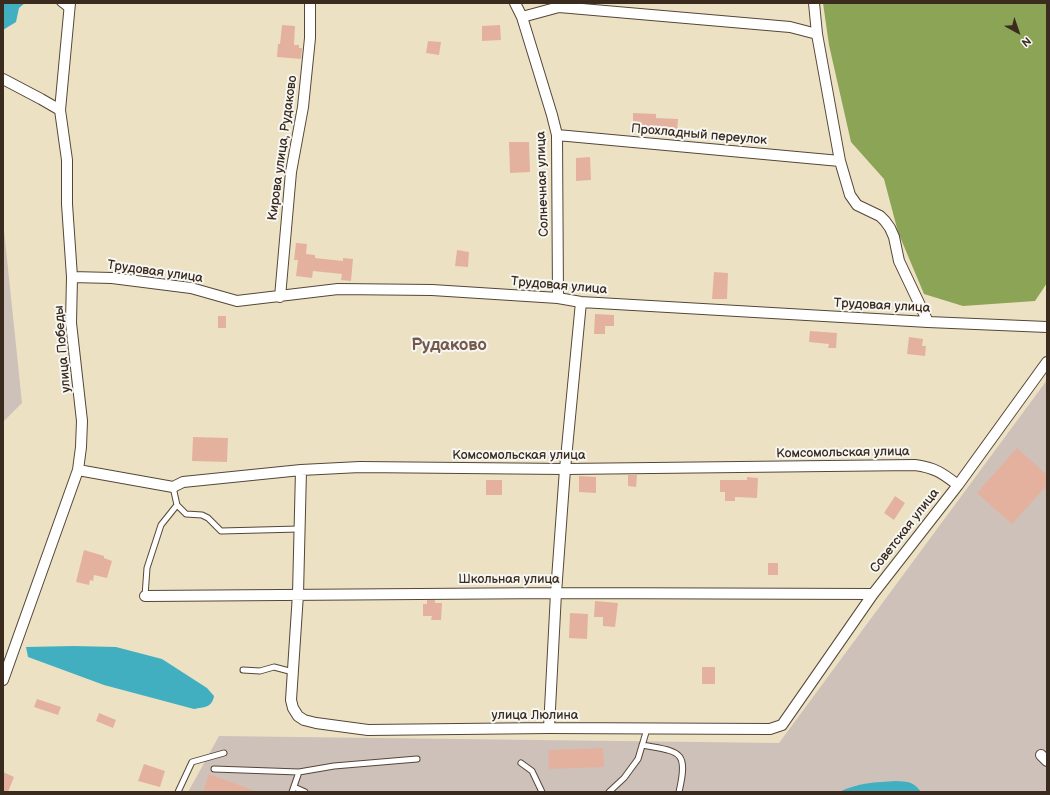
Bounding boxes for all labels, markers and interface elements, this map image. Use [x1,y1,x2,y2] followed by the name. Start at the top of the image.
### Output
[998,12,1038,52] north arrow
[1019,34,1033,49] text: N
[265,74,301,222] street label: Кирова улица, Рудаково
[630,121,768,149] street label: Прохладный переулок
[533,131,553,237] street label: Солнечная улица
[106,258,204,286] street label: Трудовая улица
[510,274,608,298] street label: Трудовая улица
[833,296,931,316] street label: Трудовая улица
[51,305,75,393] street label: улица Победы
[411,336,487,356] district label: Рудаково
[776,444,910,462] street label: Комсомольская улица
[452,448,586,464] street label: Комсомольская улица
[867,486,943,576] street label: Советская улица
[458,572,560,588] street label: Школьная улица
[492,708,578,724] street label: улица Люлина

